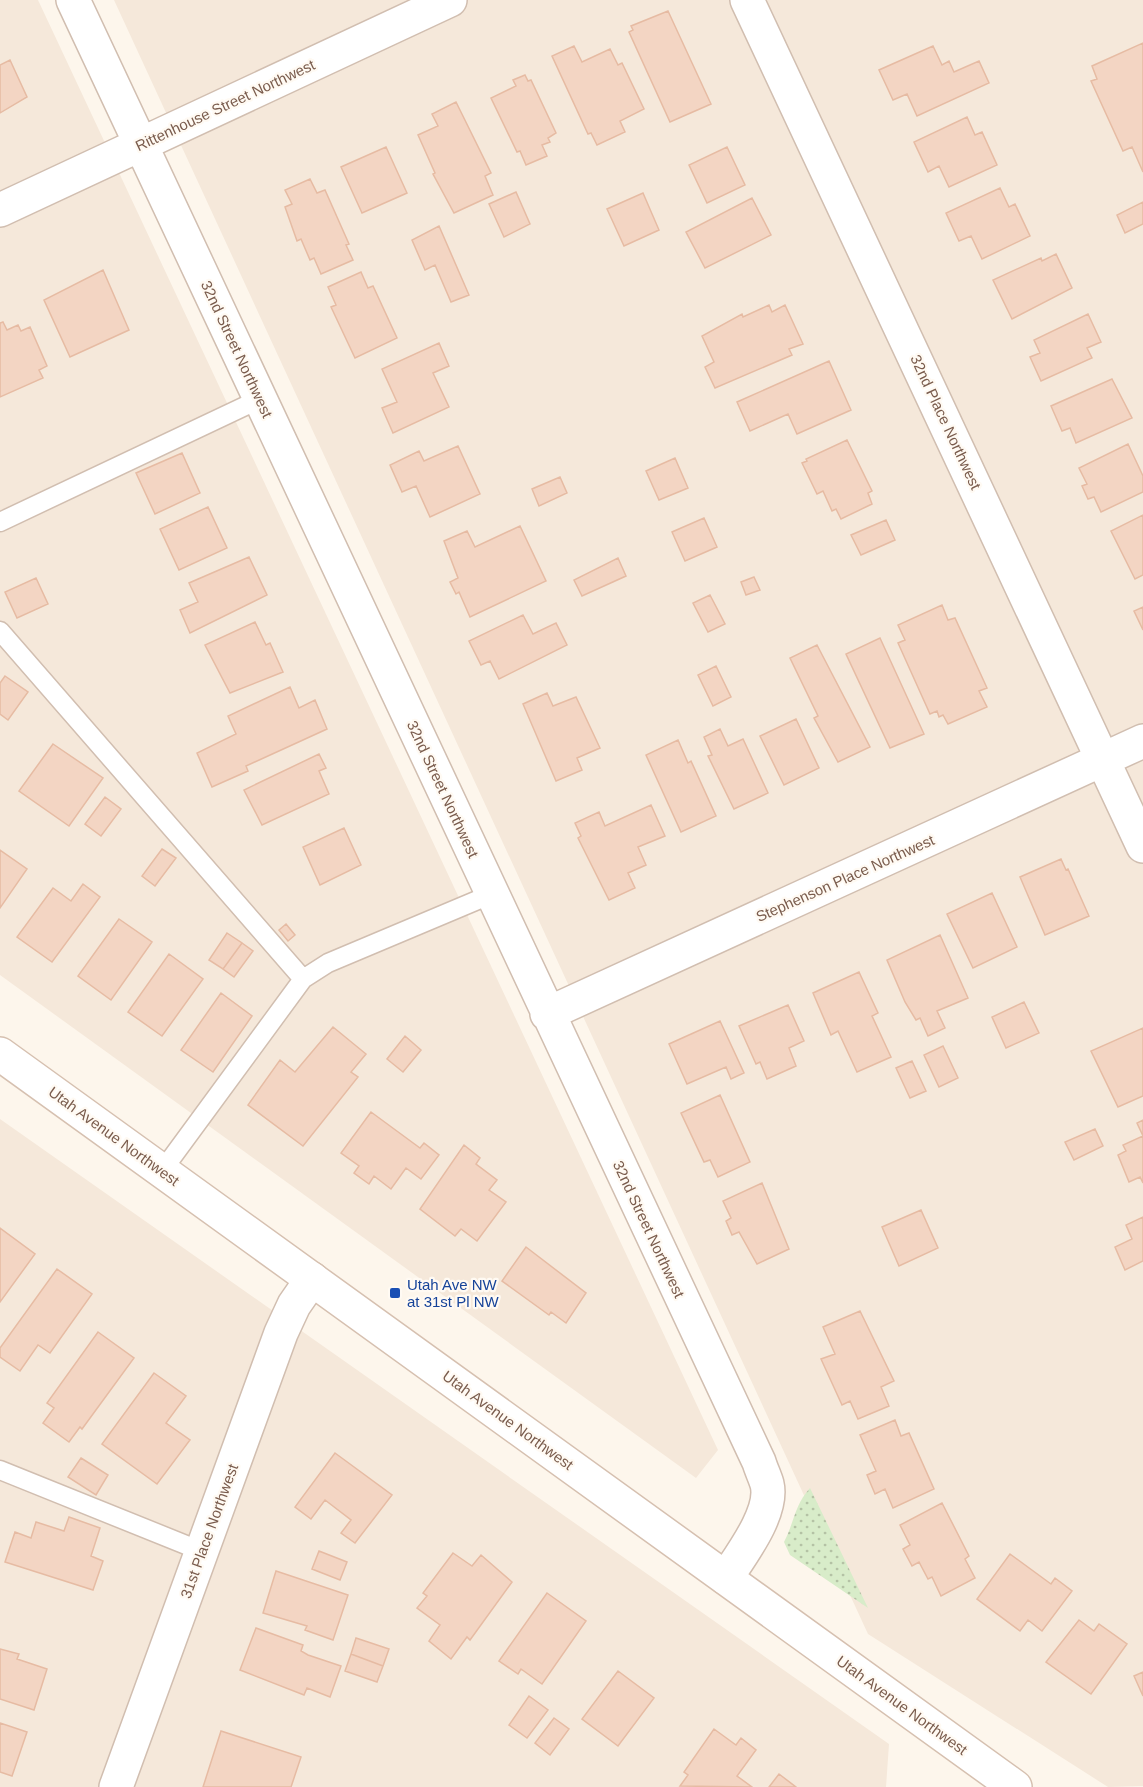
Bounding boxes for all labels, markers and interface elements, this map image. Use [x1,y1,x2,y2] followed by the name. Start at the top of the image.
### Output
[133,56,318,154] street label: Rittenhouse Street Northwest
[198,278,277,421] street label: 32nd Street Northwest
[907,352,985,493] street label: 32nd Place Northwest
[404,718,483,861] street label: 32nd Street Northwest
[753,831,938,925] street label: Stephenson Place Northwest
[45,1083,183,1190] street label: Utah Avenue Northwest
[610,1158,689,1301] street label: 32nd Street Northwest
[407,1276,500,1310] place label: Utah Ave NW at 31st Pl NW
[388,1286,402,1300] marker: Utah Ave NW at 31st Pl NW
[439,1367,577,1474] street label: Utah Avenue Northwest
[177,1461,242,1601] street label: 31st Place Northwest
[833,1652,971,1759] street label: Utah Avenue Northwest

